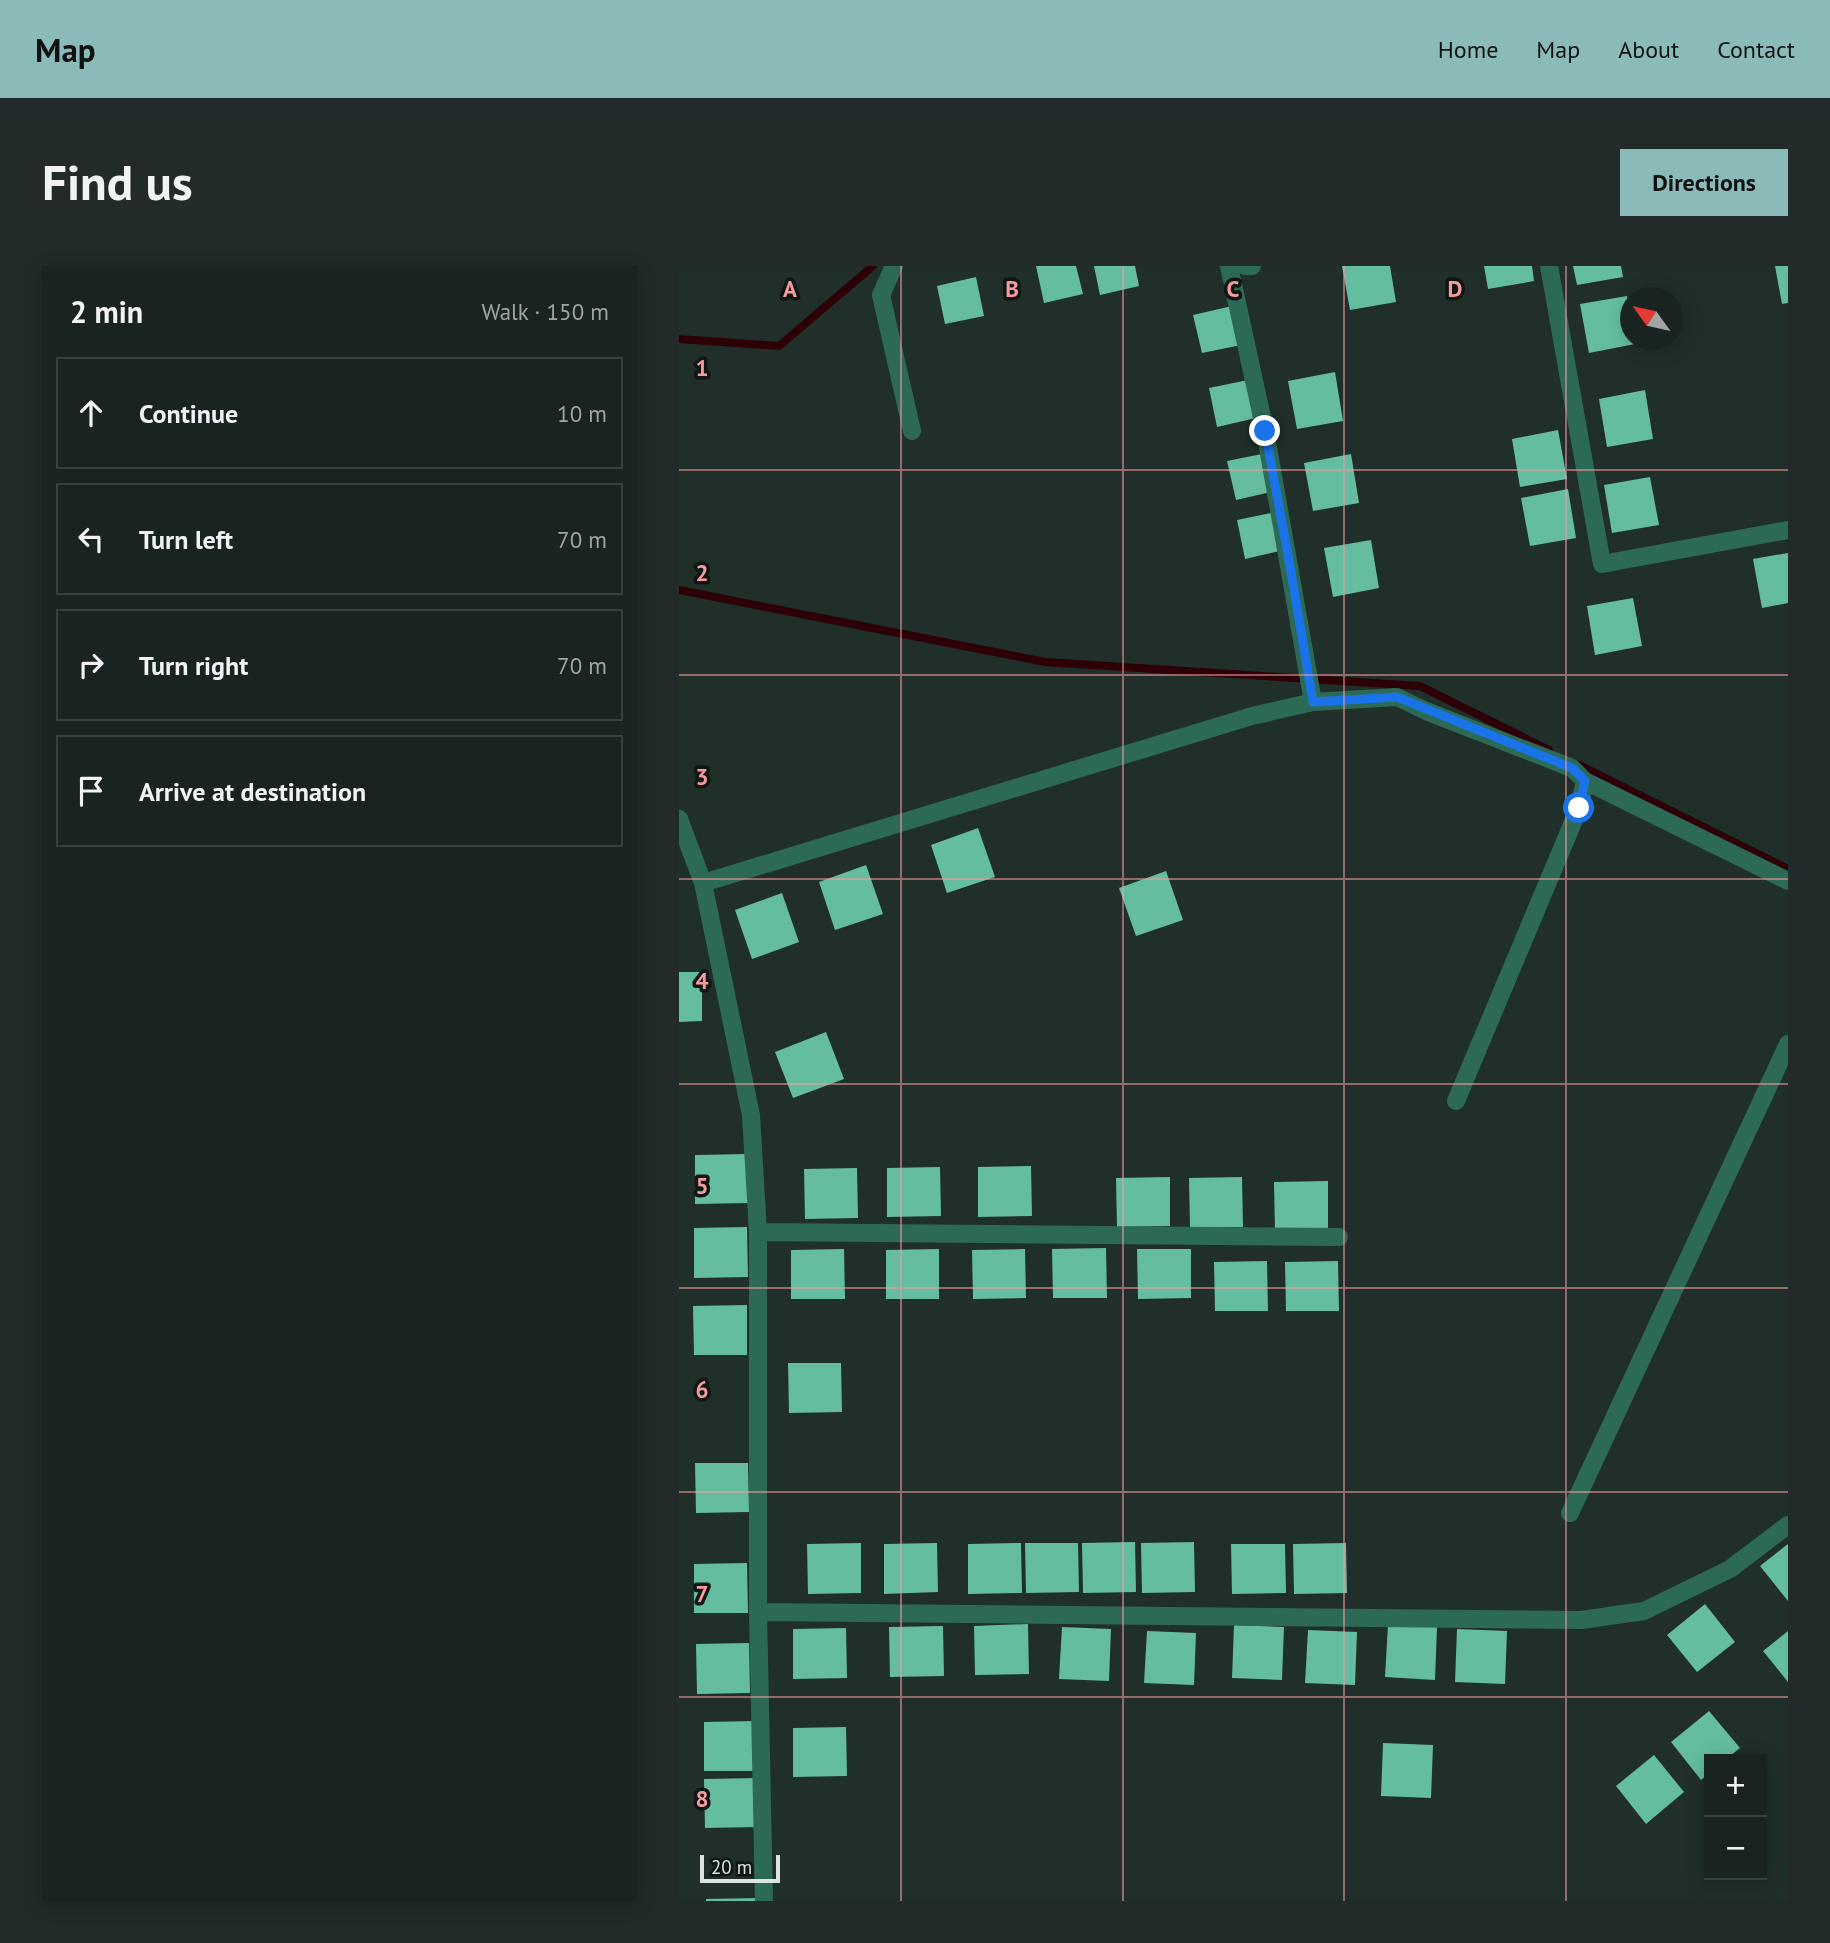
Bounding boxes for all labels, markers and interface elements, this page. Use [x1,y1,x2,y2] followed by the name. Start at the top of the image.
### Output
[35,28,96,71] text: Map
[1438,34,1498,65] text: Home
[1536,34,1580,65] text: Map
[1618,34,1679,65] text: About
[1717,34,1795,65] text: Contact
[1620,149,1788,216] button: Directions
[42,150,193,214] text: Find us
[783,274,797,303] text: A
[1005,274,1019,303] text: B
[1227,274,1240,303] text: C
[1448,274,1462,303] text: D
[1620,287,1683,350] north arrow
[70,292,143,331] text: 2 min
[482,297,609,326] text: Walk · 150 m
[695,353,709,382] text: 1
[72,394,110,432] icon: ahead
[139,397,238,430] text: Continue
[557,399,607,428] text: 10 m
[1249,415,1280,446] route end
[72,520,110,558] icon: left
[139,523,233,556] text: Turn left
[557,525,607,554] text: 70 m
[695,558,709,587] text: 2
[72,646,110,684] icon: right
[139,649,248,682] text: Turn right
[557,651,607,680] text: 70 m
[695,762,709,791] text: 3
[72,772,110,810] icon: arrive
[139,775,366,808] text: Arrive at destination
[1563,792,1594,823] route start
[695,966,709,995] text: 4
[695,1171,709,1200] text: 5
[695,1375,709,1404] text: 6
[695,1579,709,1608] text: 7
[1704,1754,1767,1880] map controls
[1704,1754,1767,1817] button: +
[695,1784,709,1813] text: 8
[1704,1817,1767,1880] button: −
[700,1852,781,1884] scale bar
[711,1855,752,1879] text: 20 m

